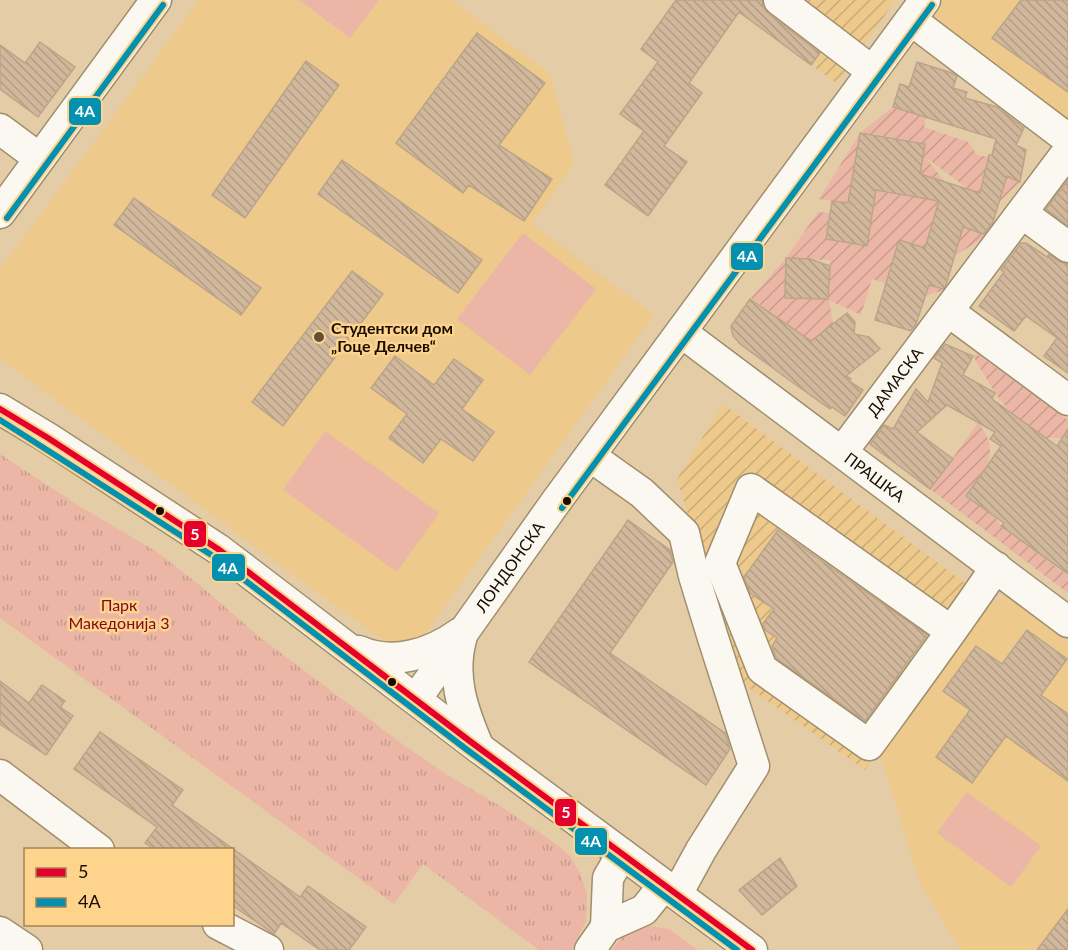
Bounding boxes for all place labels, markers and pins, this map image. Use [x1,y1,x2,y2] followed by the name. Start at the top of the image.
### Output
[331,318,453,355] place label: Студентски дом „Гоце Делчев“
[312,330,326,344] marker: Студентски дом „Гоце Делчев“
[561,495,573,507] unlabelled marker
[154,505,166,517] unlabelled marker
[386,676,398,688] unlabelled marker

